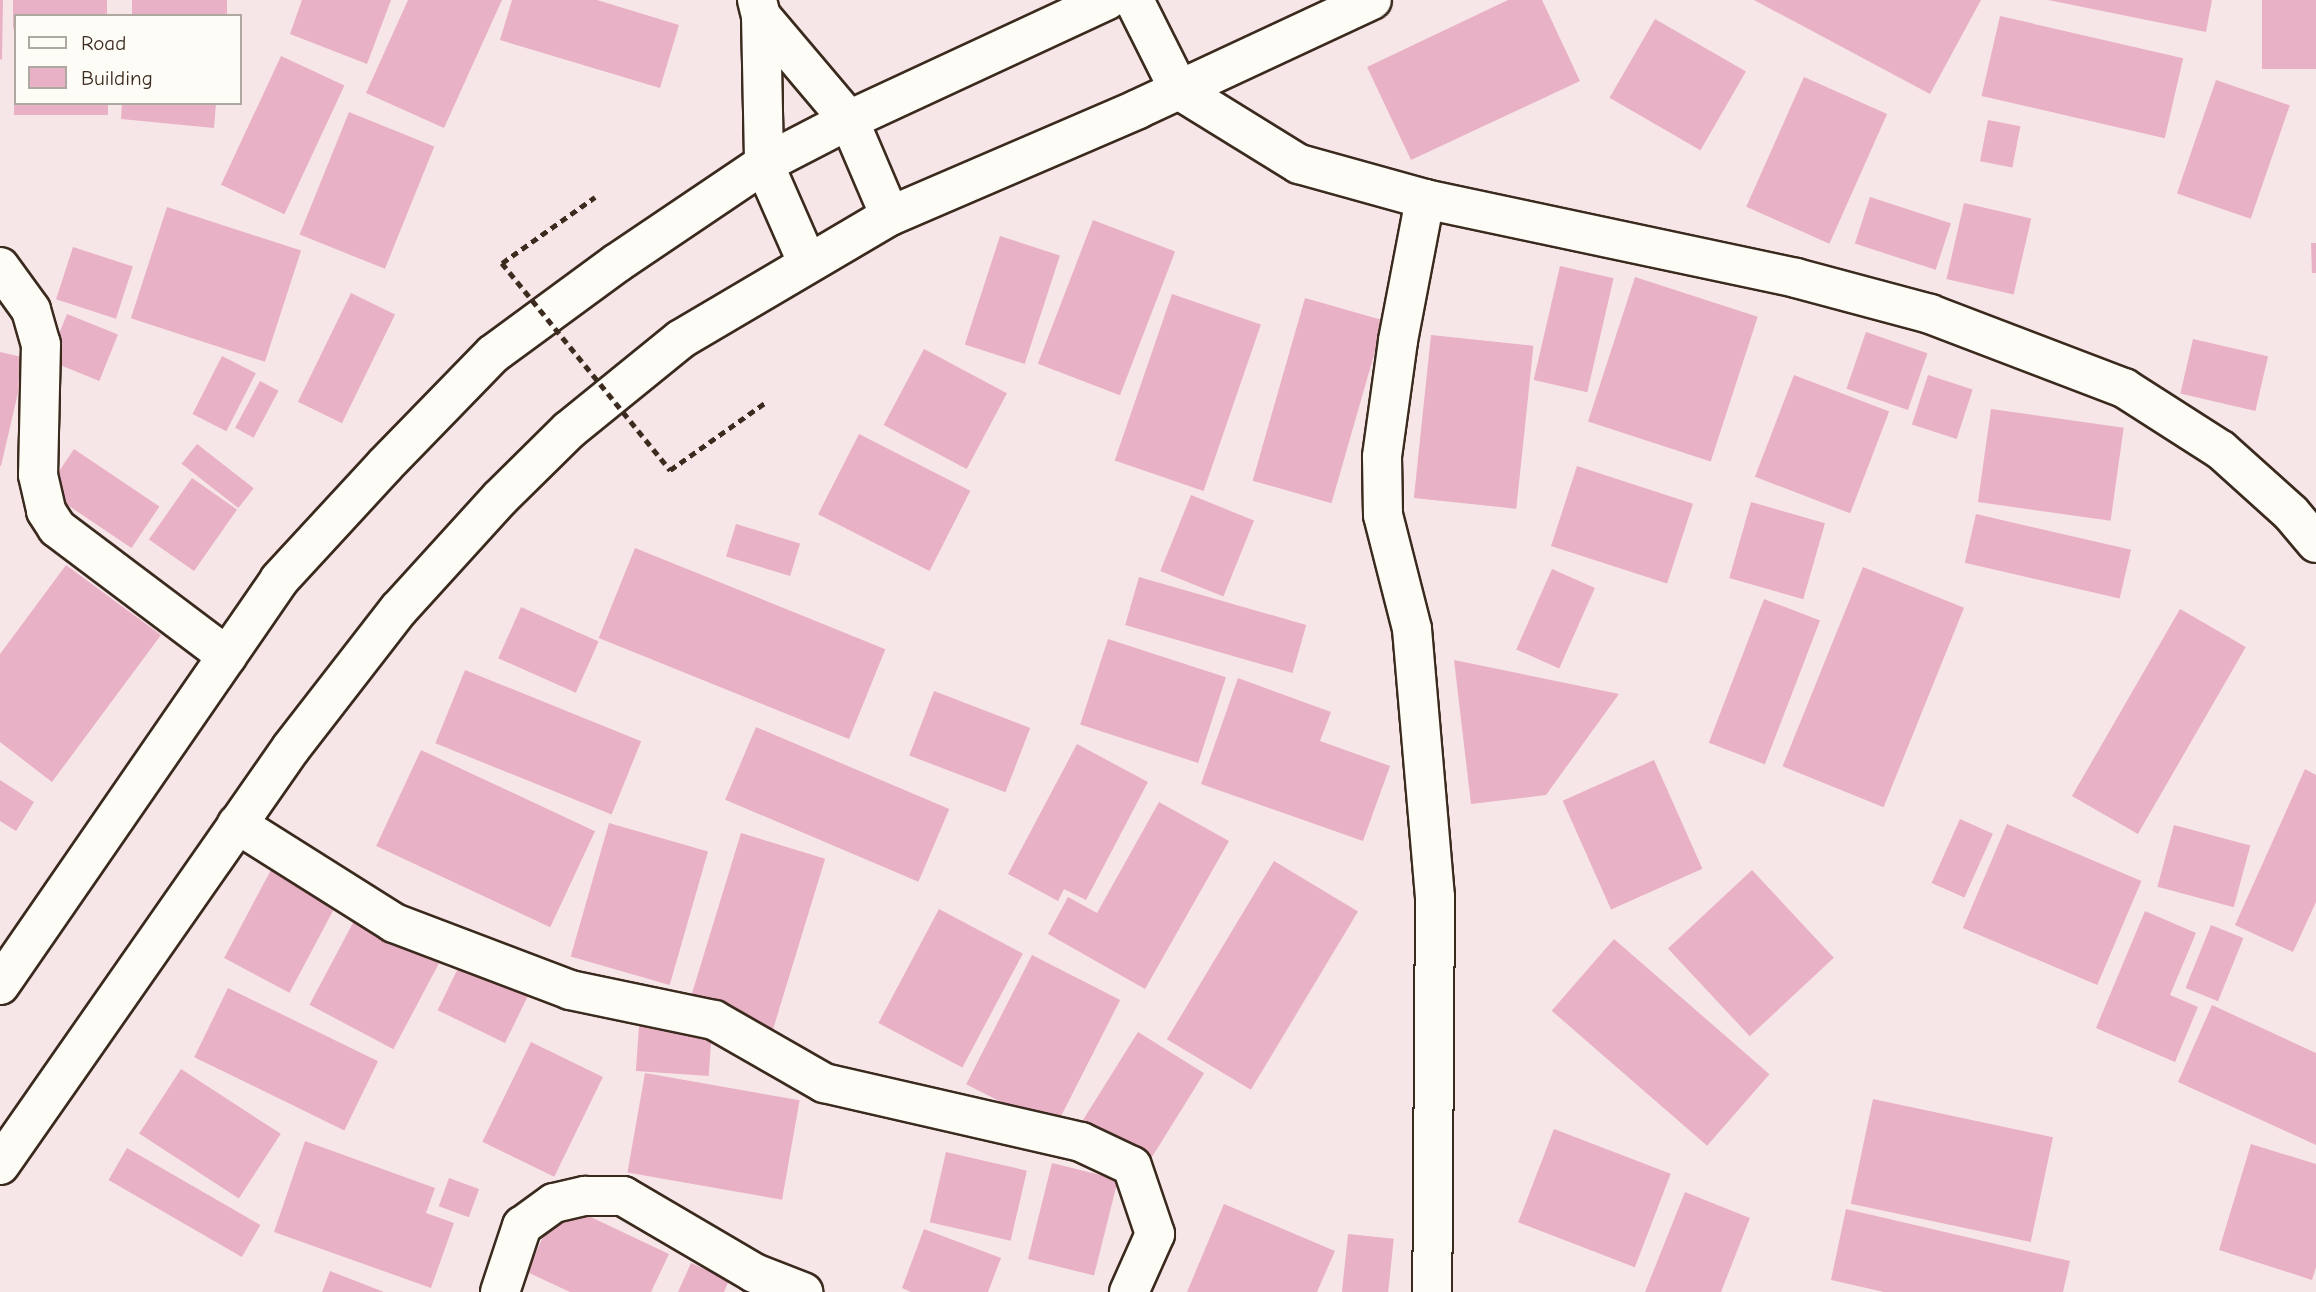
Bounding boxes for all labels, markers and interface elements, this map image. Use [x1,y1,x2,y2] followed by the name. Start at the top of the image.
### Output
[14,14,242,105] legend
[81,31,126,55] text: Road
[81,66,153,90] text: Building

